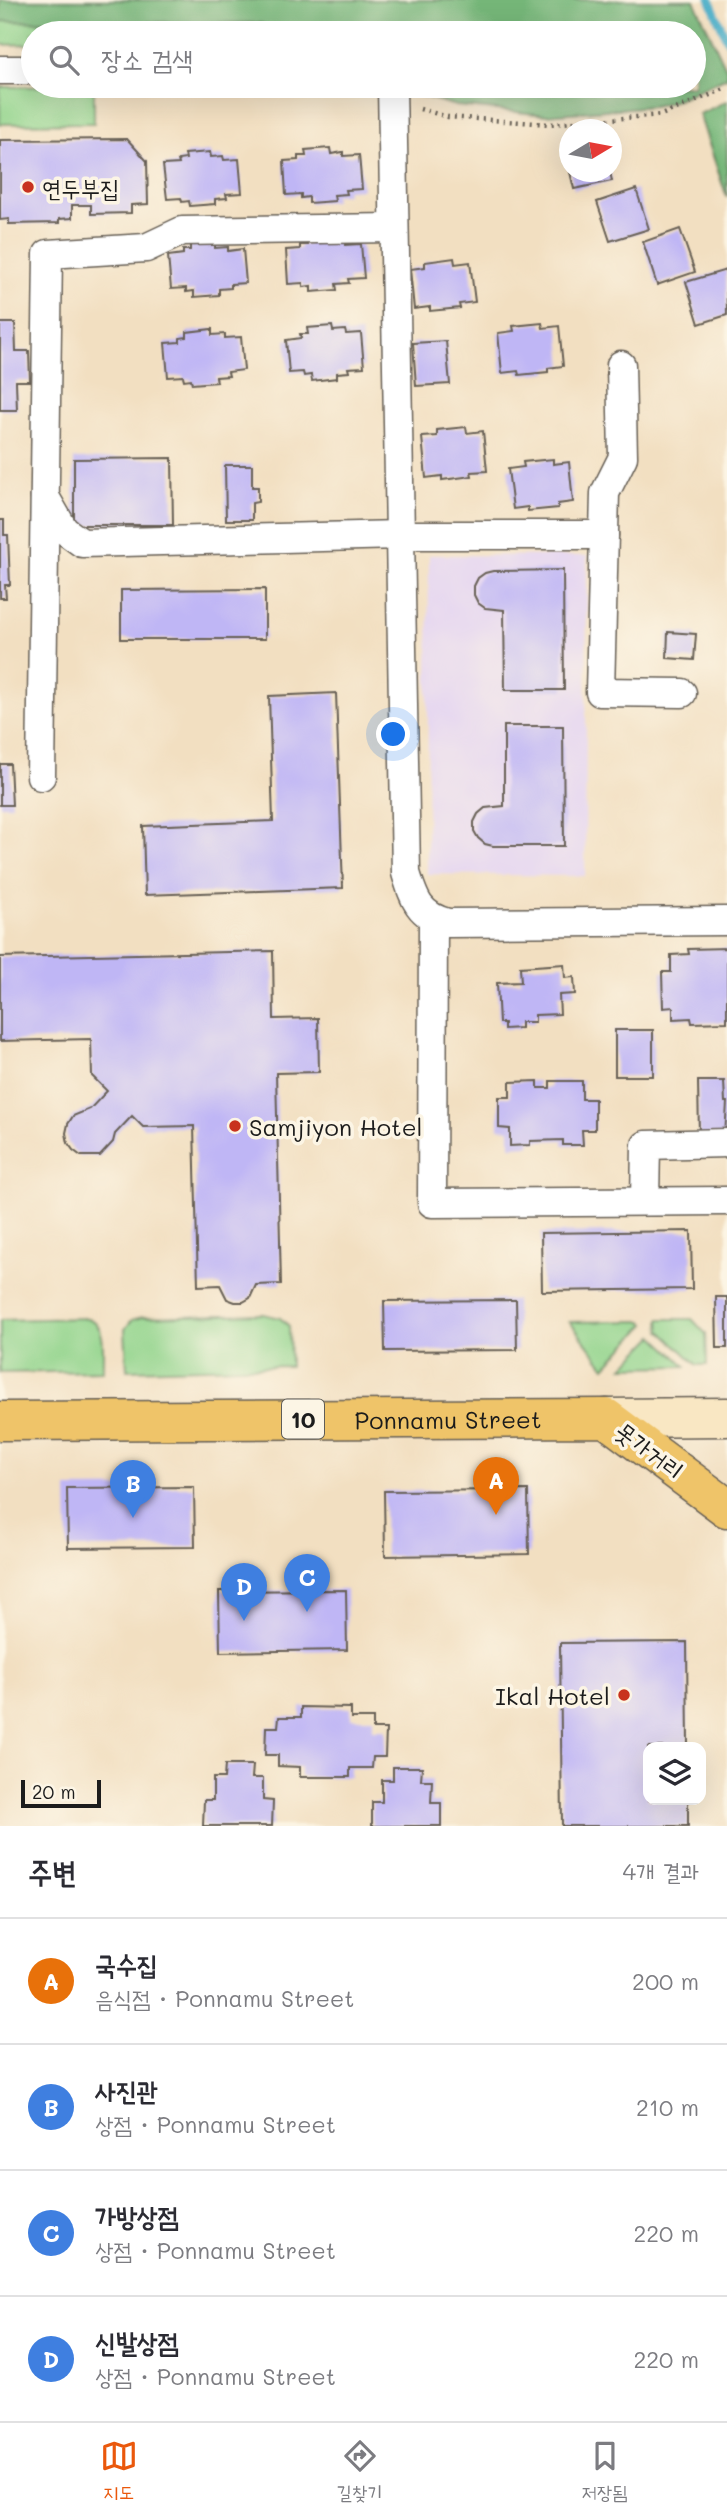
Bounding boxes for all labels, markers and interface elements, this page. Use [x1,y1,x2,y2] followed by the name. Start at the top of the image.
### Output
[21,21,706,98] search box
[45,41,83,79] icon: search
[101,42,193,76] text: 장소 검색
[559,119,622,182] north arrow
[42,172,119,203] place label: 연두부집
[20,179,36,195] marker: 연두부집
[376,717,410,751] your location
[249,1111,423,1142] place label: Samjiyon Hotel
[227,1118,243,1134] marker: Samjiyon Hotel
[282,1400,324,1438] road number: 10
[354,1403,541,1435] street label: Ponnamu Street
[610,1414,690,1486] street label: 못가거리
[473,1457,519,1515] pin: A
[110,1460,156,1518] pin: B
[284,1554,330,1612] pin: C
[221,1563,267,1621] pin: D
[495,1680,610,1711] place label: Ikal Hotel
[616,1687,632,1703] marker: Ikal Hotel
[643,1742,706,1805] map controls
[643,1742,706,1805] button: layers
[21,1777,102,1809] scale bar
[32,1779,76,1804] text: 20 m
[28,1851,76,1891] text: 주변
[623,1856,699,1886] text: 4개 결과
[95,1947,158,1981] text: 국수집
[43,1966,59,1996] text: A
[632,1966,699,1996] text: 200 m
[95,1983,354,2013] text: 음식점 · Ponnamu Street
[95,2073,158,2107] text: 사진관
[43,2092,59,2122] text: B
[636,2092,699,2122] text: 210 m
[95,2109,336,2139] text: 상점 · Ponnamu Street
[95,2199,179,2233] text: 가방상점
[42,2218,60,2248] text: C
[633,2218,699,2248] text: 220 m
[95,2235,336,2265] text: 상점 · Ponnamu Street
[95,2325,179,2359] text: 신발상점
[43,2344,59,2374] text: D
[633,2344,699,2374] text: 220 m
[95,2361,336,2391] text: 상점 · Ponnamu Street
[100,2437,138,2506] tab: 지도
[337,2437,382,2506] tab: 길찾기
[582,2437,627,2506] tab: 저장됨

